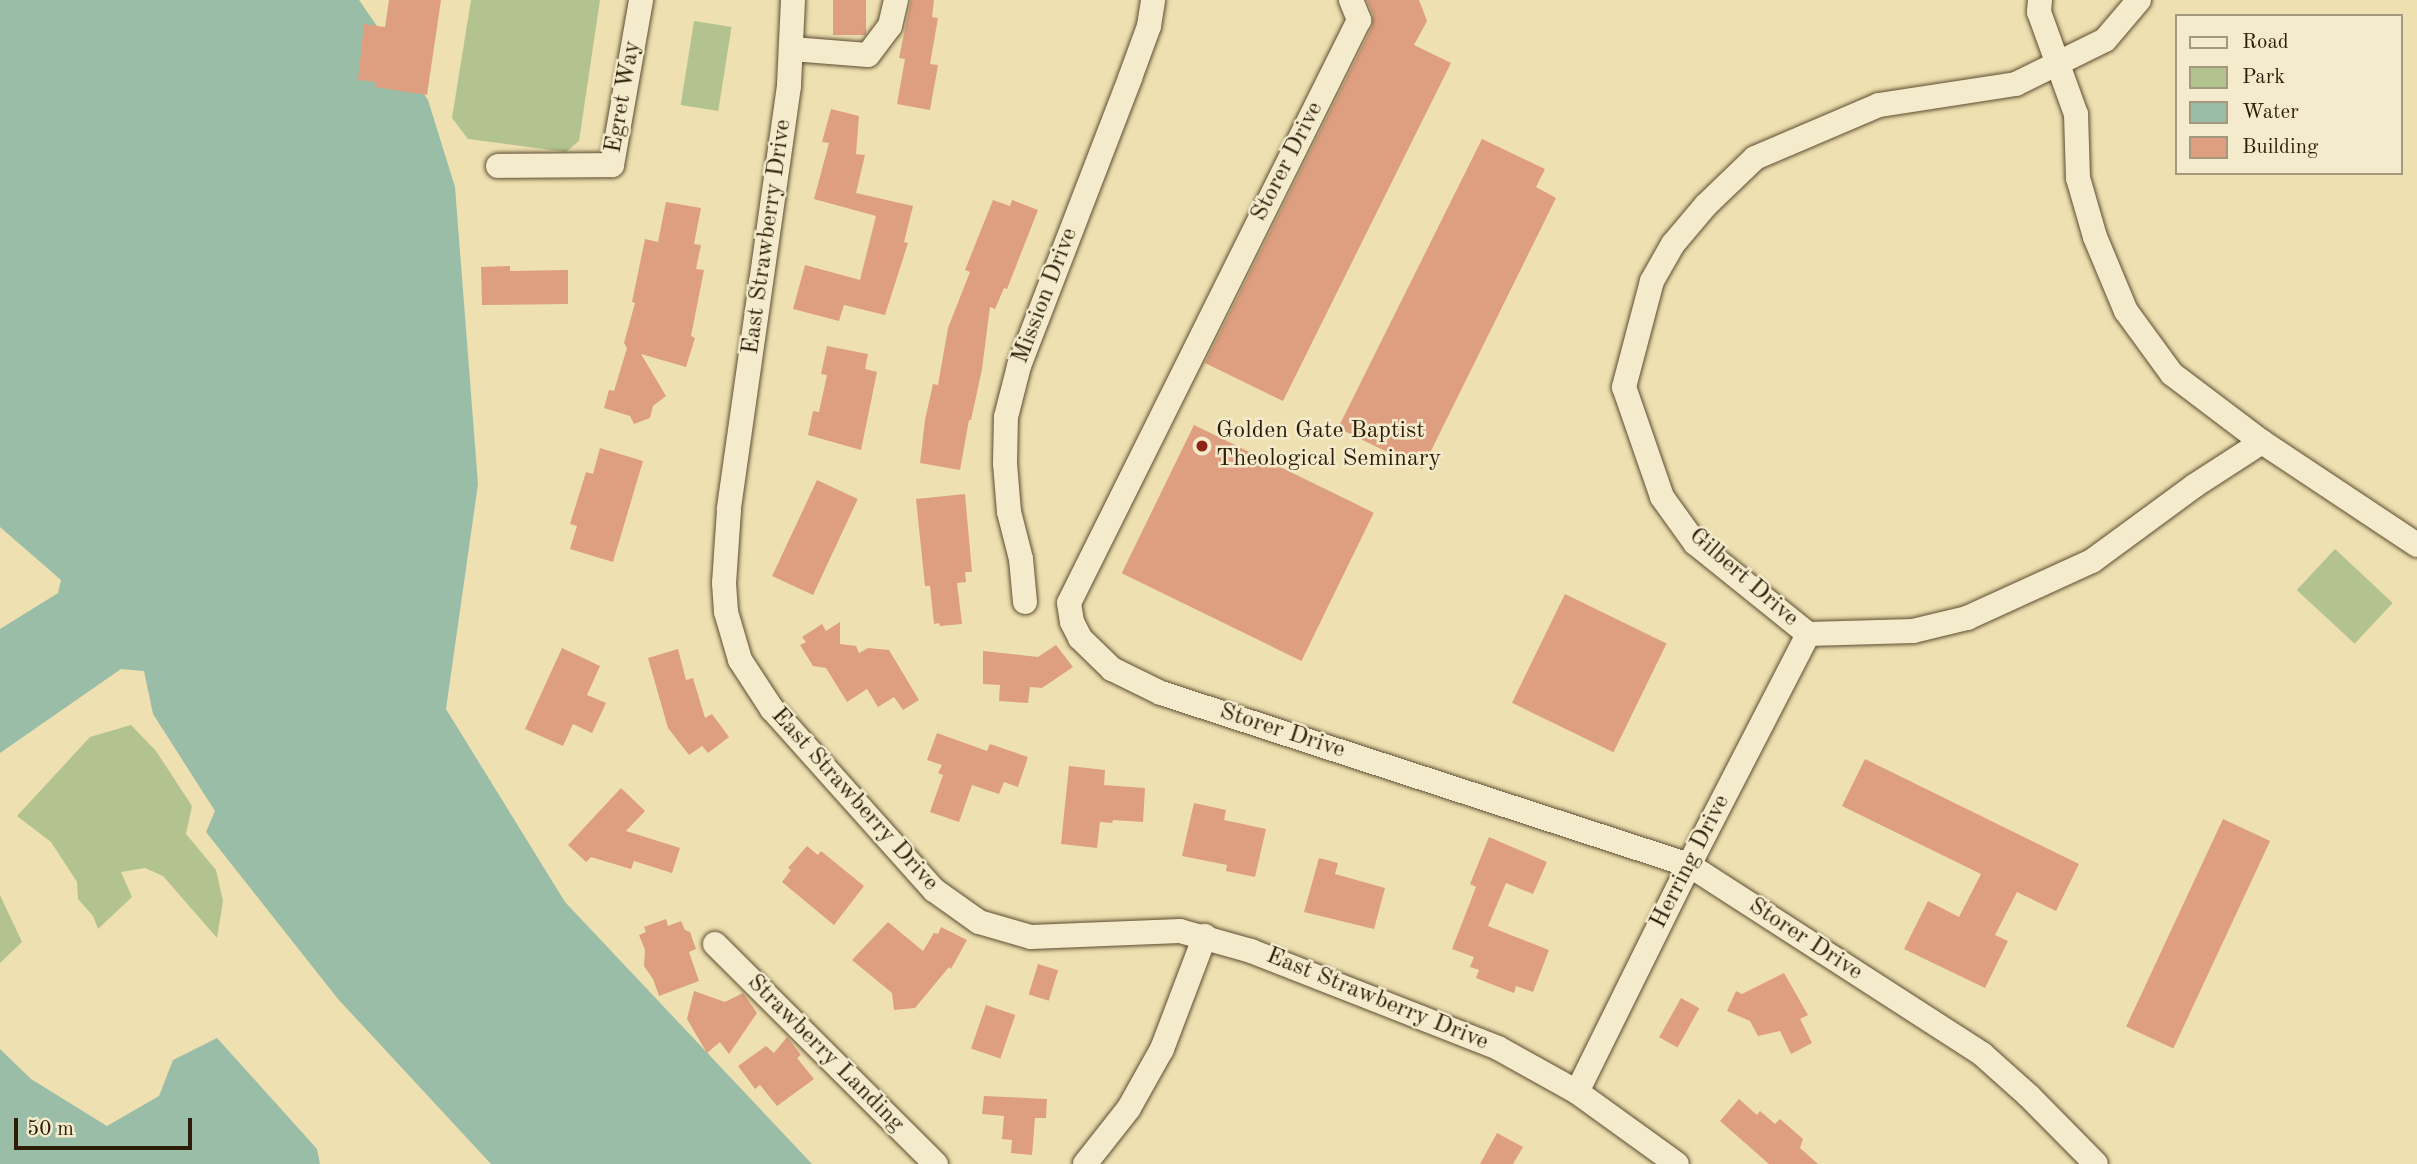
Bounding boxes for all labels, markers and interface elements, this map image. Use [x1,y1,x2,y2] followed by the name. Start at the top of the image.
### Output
[2176,14,2403,175] legend
[2242,32,2289,53] text: Road
[600,39,648,155] street label: Egret Way
[2242,67,2285,88] text: Park
[1246,97,1330,227] street label: Storer Drive
[2242,102,2299,123] text: Water
[737,118,799,356] street label: East Strawberry Drive
[2242,137,2318,158] text: Building
[1007,224,1085,368] street label: Mission Drive
[1216,418,1441,474] place label: Golden Gate Baptist Theological Seminary
[1194,438,1210,454] marker: Golden Gate Baptist Theological Seminary
[1682,522,1804,634] street label: Gilbert Drive
[1216,698,1348,766] street label: Storer Drive
[764,702,944,898] street label: East Strawberry Drive
[1645,790,1737,934] street label: Herring Drive
[1743,892,1867,988] street label: Storer Drive
[1262,942,1492,1058] street label: East Strawberry Drive
[740,969,910,1139] street label: Strawberry Landing
[18,1104,196,1148] scale bar
[27,1119,74,1140] text: 50 m

